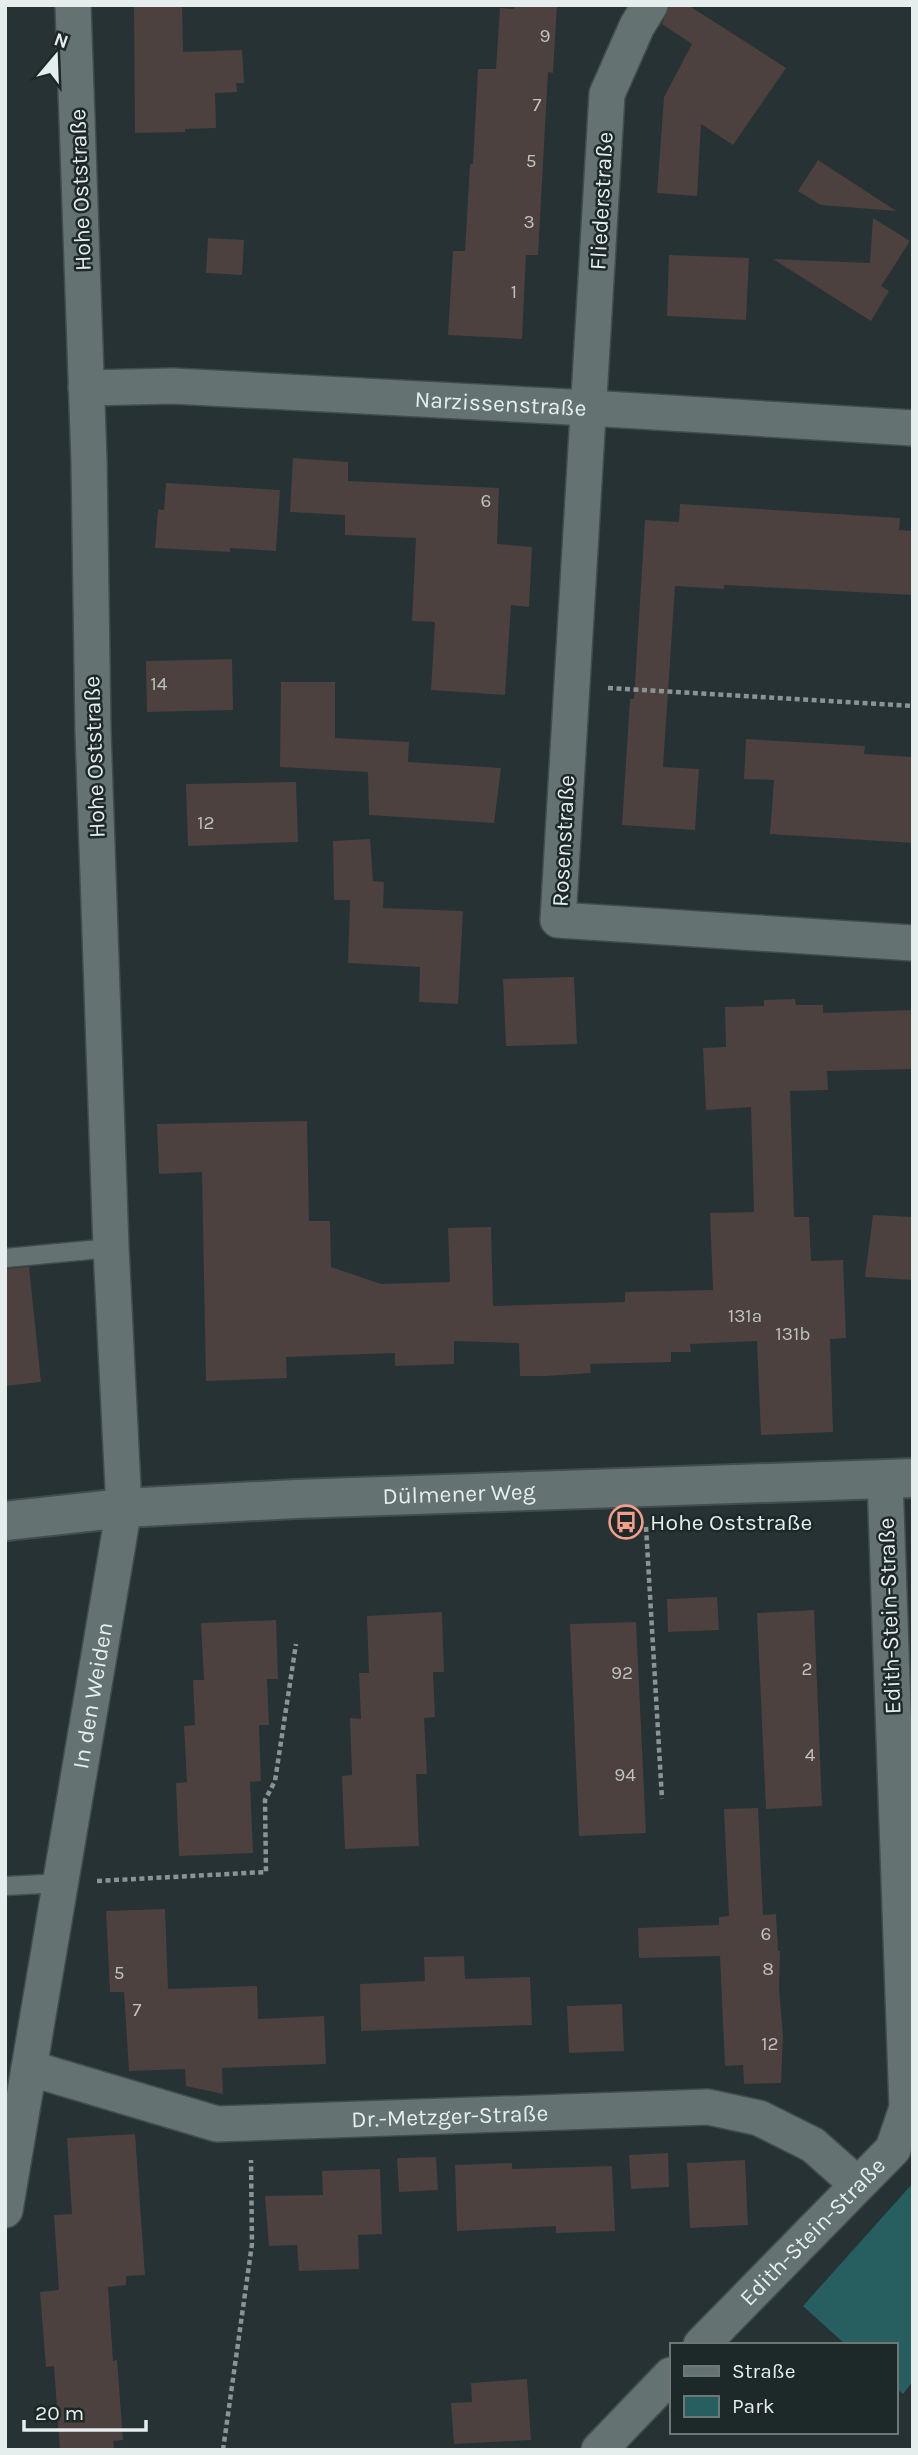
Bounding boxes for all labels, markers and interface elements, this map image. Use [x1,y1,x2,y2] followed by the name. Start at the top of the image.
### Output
[21,21,91,91] north arrow
[539,25,551,47] house number: 9
[51,28,71,53] text: N
[533,94,542,116] house number: 7
[64,108,97,272] street label: Hohe Oststraße
[584,131,619,271] street label: Fliederstraße
[526,150,536,172] house number: 5
[523,211,535,233] house number: 3
[511,281,517,303] house number: 1
[414,386,587,422] street label: Narzissenstraße
[481,490,491,512] house number: 6
[151,673,168,695] house number: 14
[78,675,111,839] street label: Hohe Oststraße
[547,774,580,908] street label: Rosenstraße
[197,812,215,834] house number: 12
[728,1305,762,1327] house number: 131a
[775,1323,811,1345] house number: 131b
[382,1478,536,1510] street label: Dülmener Weg
[607,1503,645,1541] bus stop icon: Hohe Oststraße
[650,1509,812,1536] place label: Hohe Oststraße
[873,1517,906,1715] street label: Edith-Stein-Straße
[67,1620,118,1771] street label: In den Weiden
[801,1658,813,1680] house number: 2
[611,1662,633,1684] house number: 92
[805,1744,816,1766] house number: 4
[614,1764,636,1786] house number: 94
[761,1923,771,1945] house number: 6
[762,1958,774,1980] house number: 8
[114,1962,124,1984] house number: 5
[133,1999,142,2021] house number: 7
[761,2033,779,2055] house number: 12
[351,2100,549,2133] street label: Dr.-Metzger-Straße
[734,2152,891,2311] street label: Edith-Stein-Straße
[670,2343,897,2434] legend
[732,2359,795,2383] text: Straße
[24,2388,147,2432] scale bar
[732,2394,775,2418] text: Park
[35,2401,84,2425] text: 20 m

